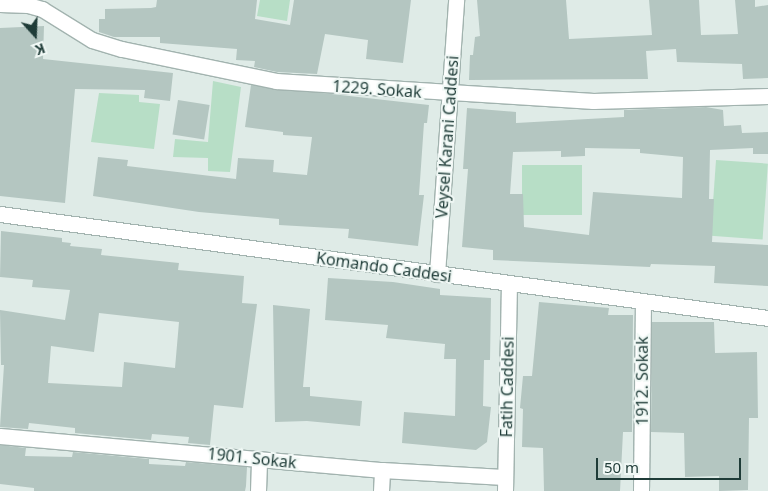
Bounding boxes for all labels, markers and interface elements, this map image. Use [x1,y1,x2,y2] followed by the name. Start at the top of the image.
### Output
[10,10,60,60] north arrow
[33,39,48,60] text: K
[432,55,462,219] street label: Veysel Karani Caddesi
[332,76,422,102] street label: 1229. Sokak
[315,248,453,286] street label: Komando Caddesi
[497,336,517,438] street label: Fatih Caddesi
[632,336,652,426] street label: 1912. Sokak
[206,444,298,472] street label: 1901. Sokak
[598,448,743,480] scale bar
[604,457,639,477] text: 50 m

